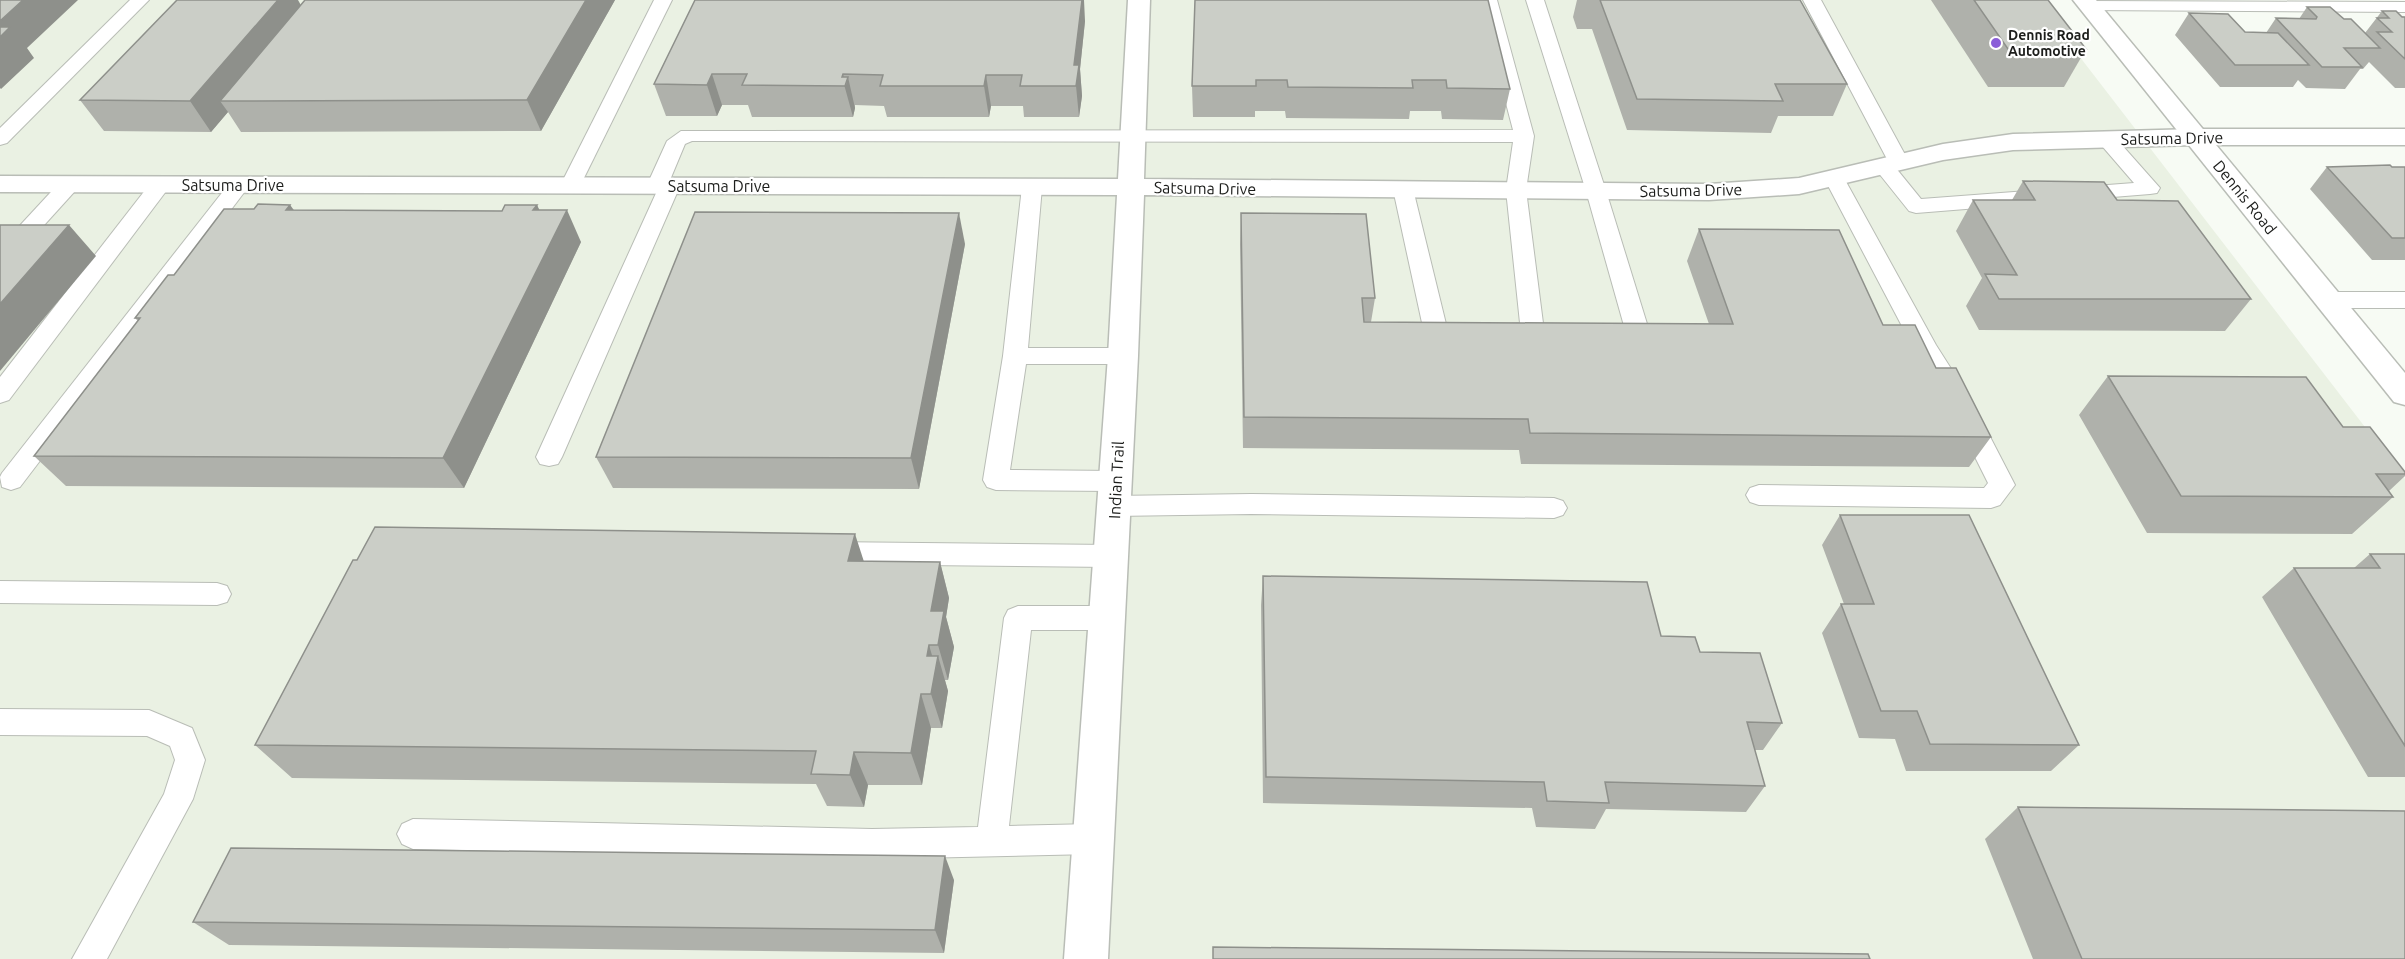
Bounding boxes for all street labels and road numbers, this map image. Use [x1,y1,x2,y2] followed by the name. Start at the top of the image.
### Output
[2121,128,2223,148] street label: Satsuma Drive
[2210,156,2280,238] street label: Dennis Road
[182,176,284,194] street label: Satsuma Drive
[668,177,770,195] street label: Satsuma Drive
[1154,178,1256,198] street label: Satsuma Drive
[1640,180,1742,200] street label: Satsuma Drive
[1105,440,1127,520] street label: Indian Trail

